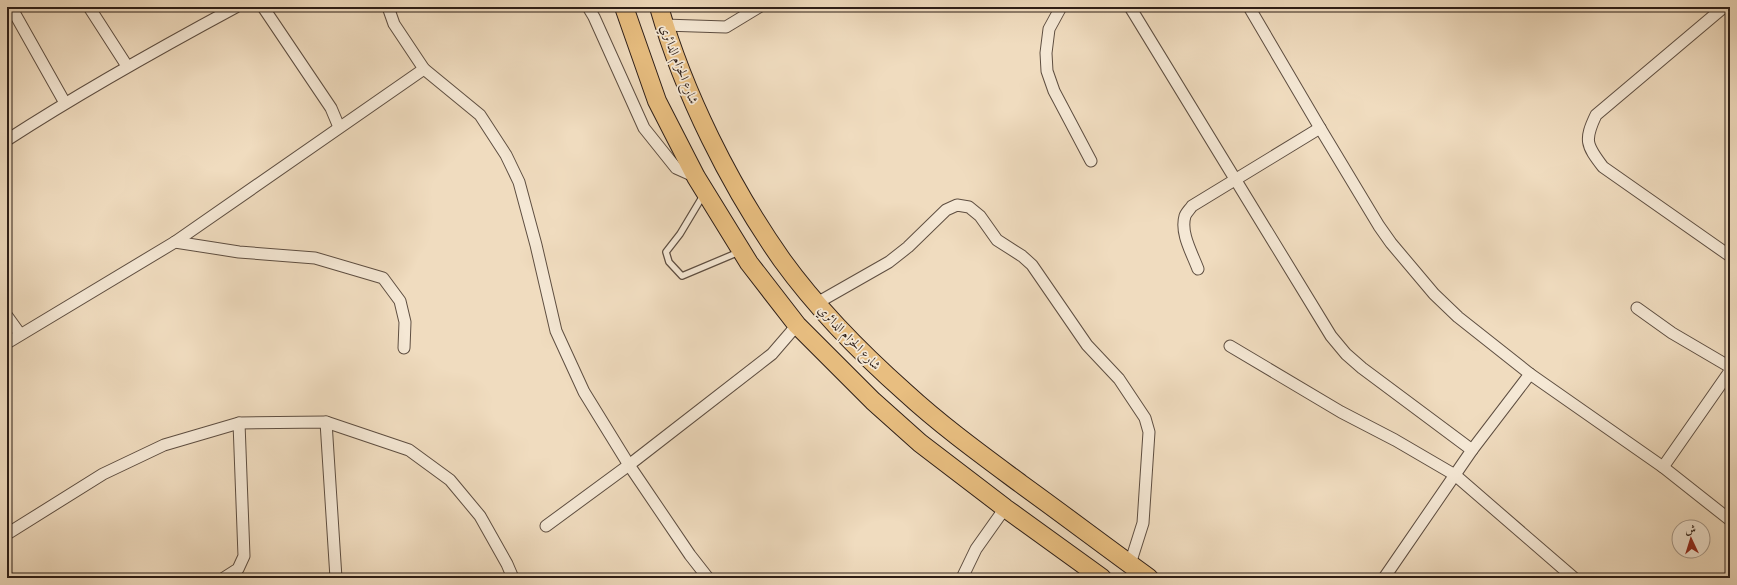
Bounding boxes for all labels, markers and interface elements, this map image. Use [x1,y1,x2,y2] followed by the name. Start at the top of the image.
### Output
[654,22,702,107] street label: شارع الحزام الدائري
[812,302,884,375] street label: شارع الحزام الدائري
[1671,519,1711,559] north arrow
[1684,523,1696,536] text: ش

